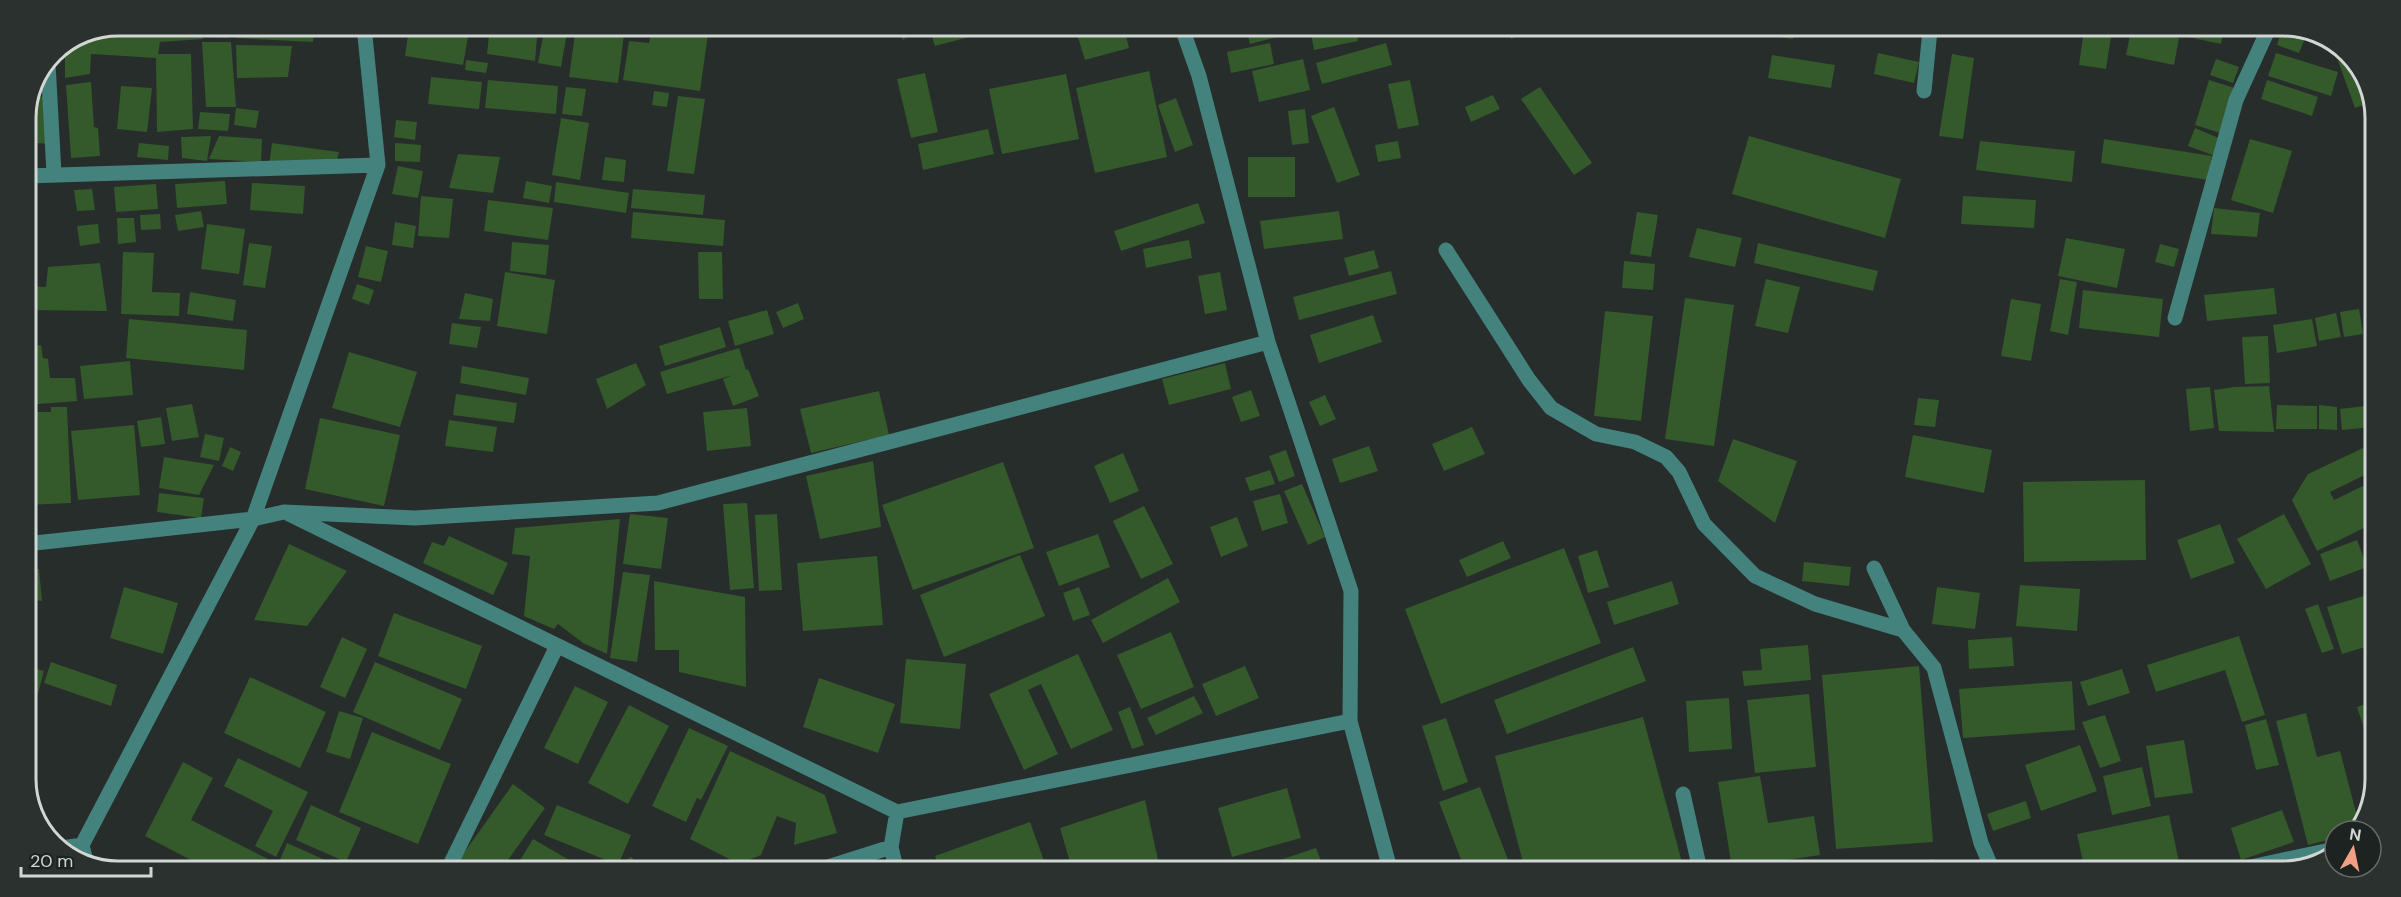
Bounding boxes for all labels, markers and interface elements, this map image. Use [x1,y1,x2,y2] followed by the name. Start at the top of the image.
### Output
[2323,819,2383,879] north arrow
[2348,823,2363,846] text: N
[21,840,152,878] scale bar
[30,849,73,873] text: 20 m

